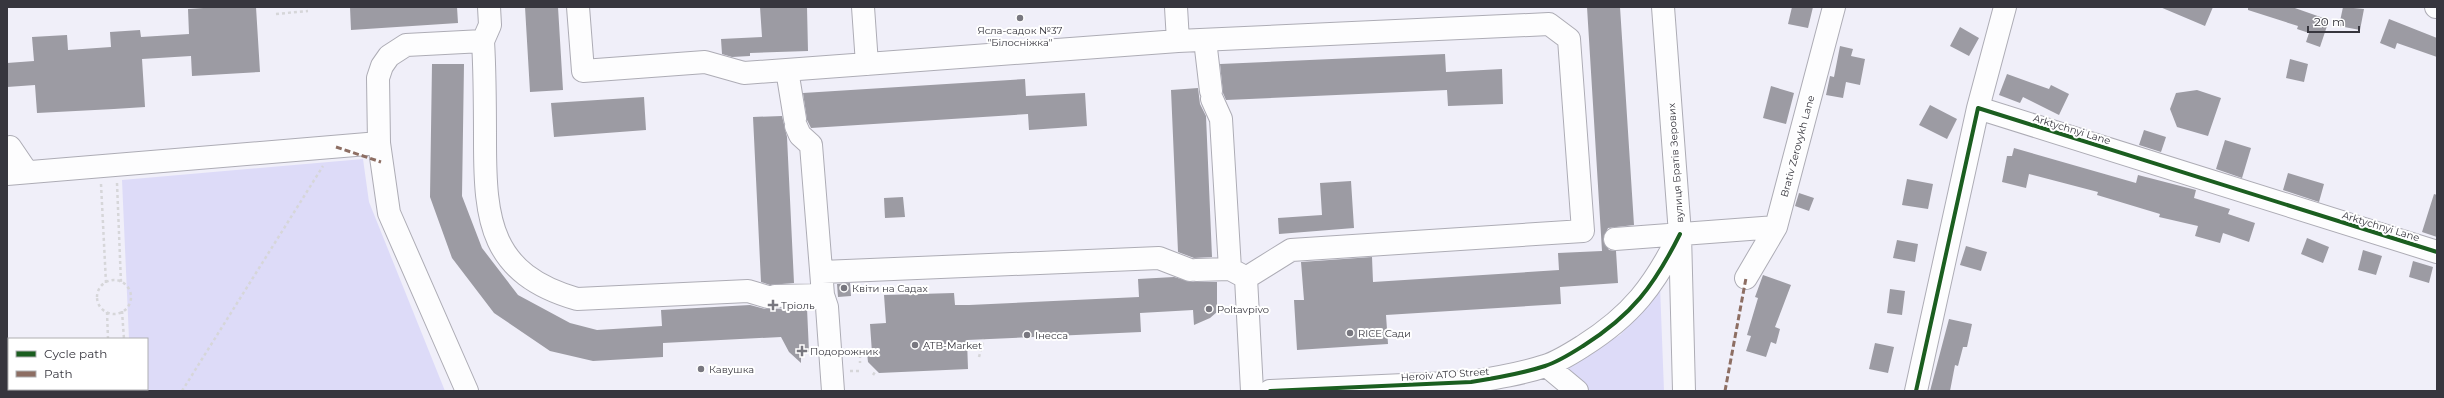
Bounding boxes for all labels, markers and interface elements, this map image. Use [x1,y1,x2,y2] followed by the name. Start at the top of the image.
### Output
[2308,8,2359,34] scale bar
[1015,13,1025,23] marker: Ясла-садок №37 "Білосніжка"
[2314,14,2345,29] text: 20 m
[977,24,1063,49] place label: Ясла-садок №37 "Білосніжка"
[1778,94,1817,199] street label: Brativ Zerovykh Lane
[1665,102,1686,223] street label: вулиця Братів Зерових
[2032,112,2112,147] street label: Arktychnyi Lane
[2341,209,2421,244] street label: Arktychnyi Lane
[852,282,928,295] place label: Квіти на Садах
[839,283,849,293] marker: Квіти на Садах
[781,299,815,312] place label: Тріоль
[768,300,778,310] marker: Тріоль
[1217,303,1269,316] place label: Poltavpivo
[1204,304,1214,314] marker: Poltavpivo
[1358,327,1411,340] place label: RICE Сади
[1345,328,1355,338] marker: RICE Сади
[1035,329,1068,342] place label: Інесса
[1022,330,1032,340] marker: Інесса
[8,338,148,390] legend
[923,339,982,352] place label: ATB-Market
[910,340,920,350] marker: ATB-Market
[810,345,878,358] place label: Подорожник
[44,346,107,361] text: Cycle path
[797,346,807,356] marker: Подорожник
[709,363,754,376] place label: Кавушка
[696,364,706,374] marker: Кавушка
[1400,365,1490,384] street label: Heroiv ATO Street
[44,366,73,381] text: Path

